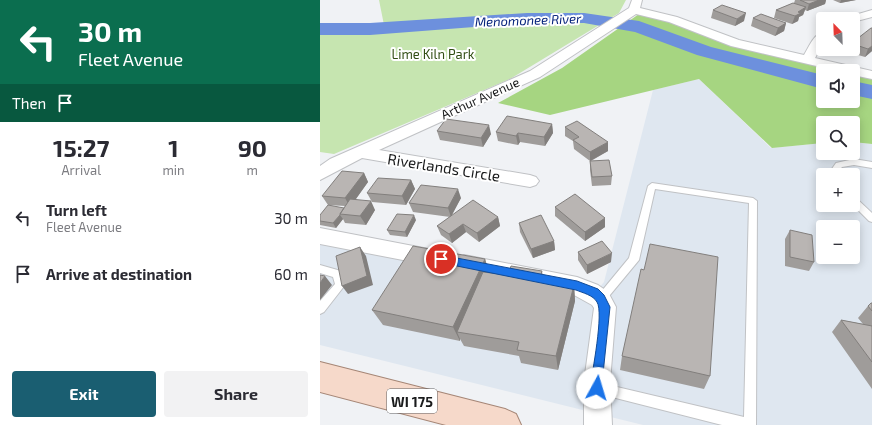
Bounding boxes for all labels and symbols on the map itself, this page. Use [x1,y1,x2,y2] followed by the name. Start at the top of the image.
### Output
[474,10,582,30] water label: Menomonee River
[816,12,860,56] north arrow
[392,46,475,62] park label: Lime Kiln Park
[438,74,522,122] street label: Arthur Avenue
[386,149,502,185] street label: Riverlands Circle
[424,242,458,276] pin
[576,367,618,409] position arrow
[387,389,437,413] road number: WI 175

